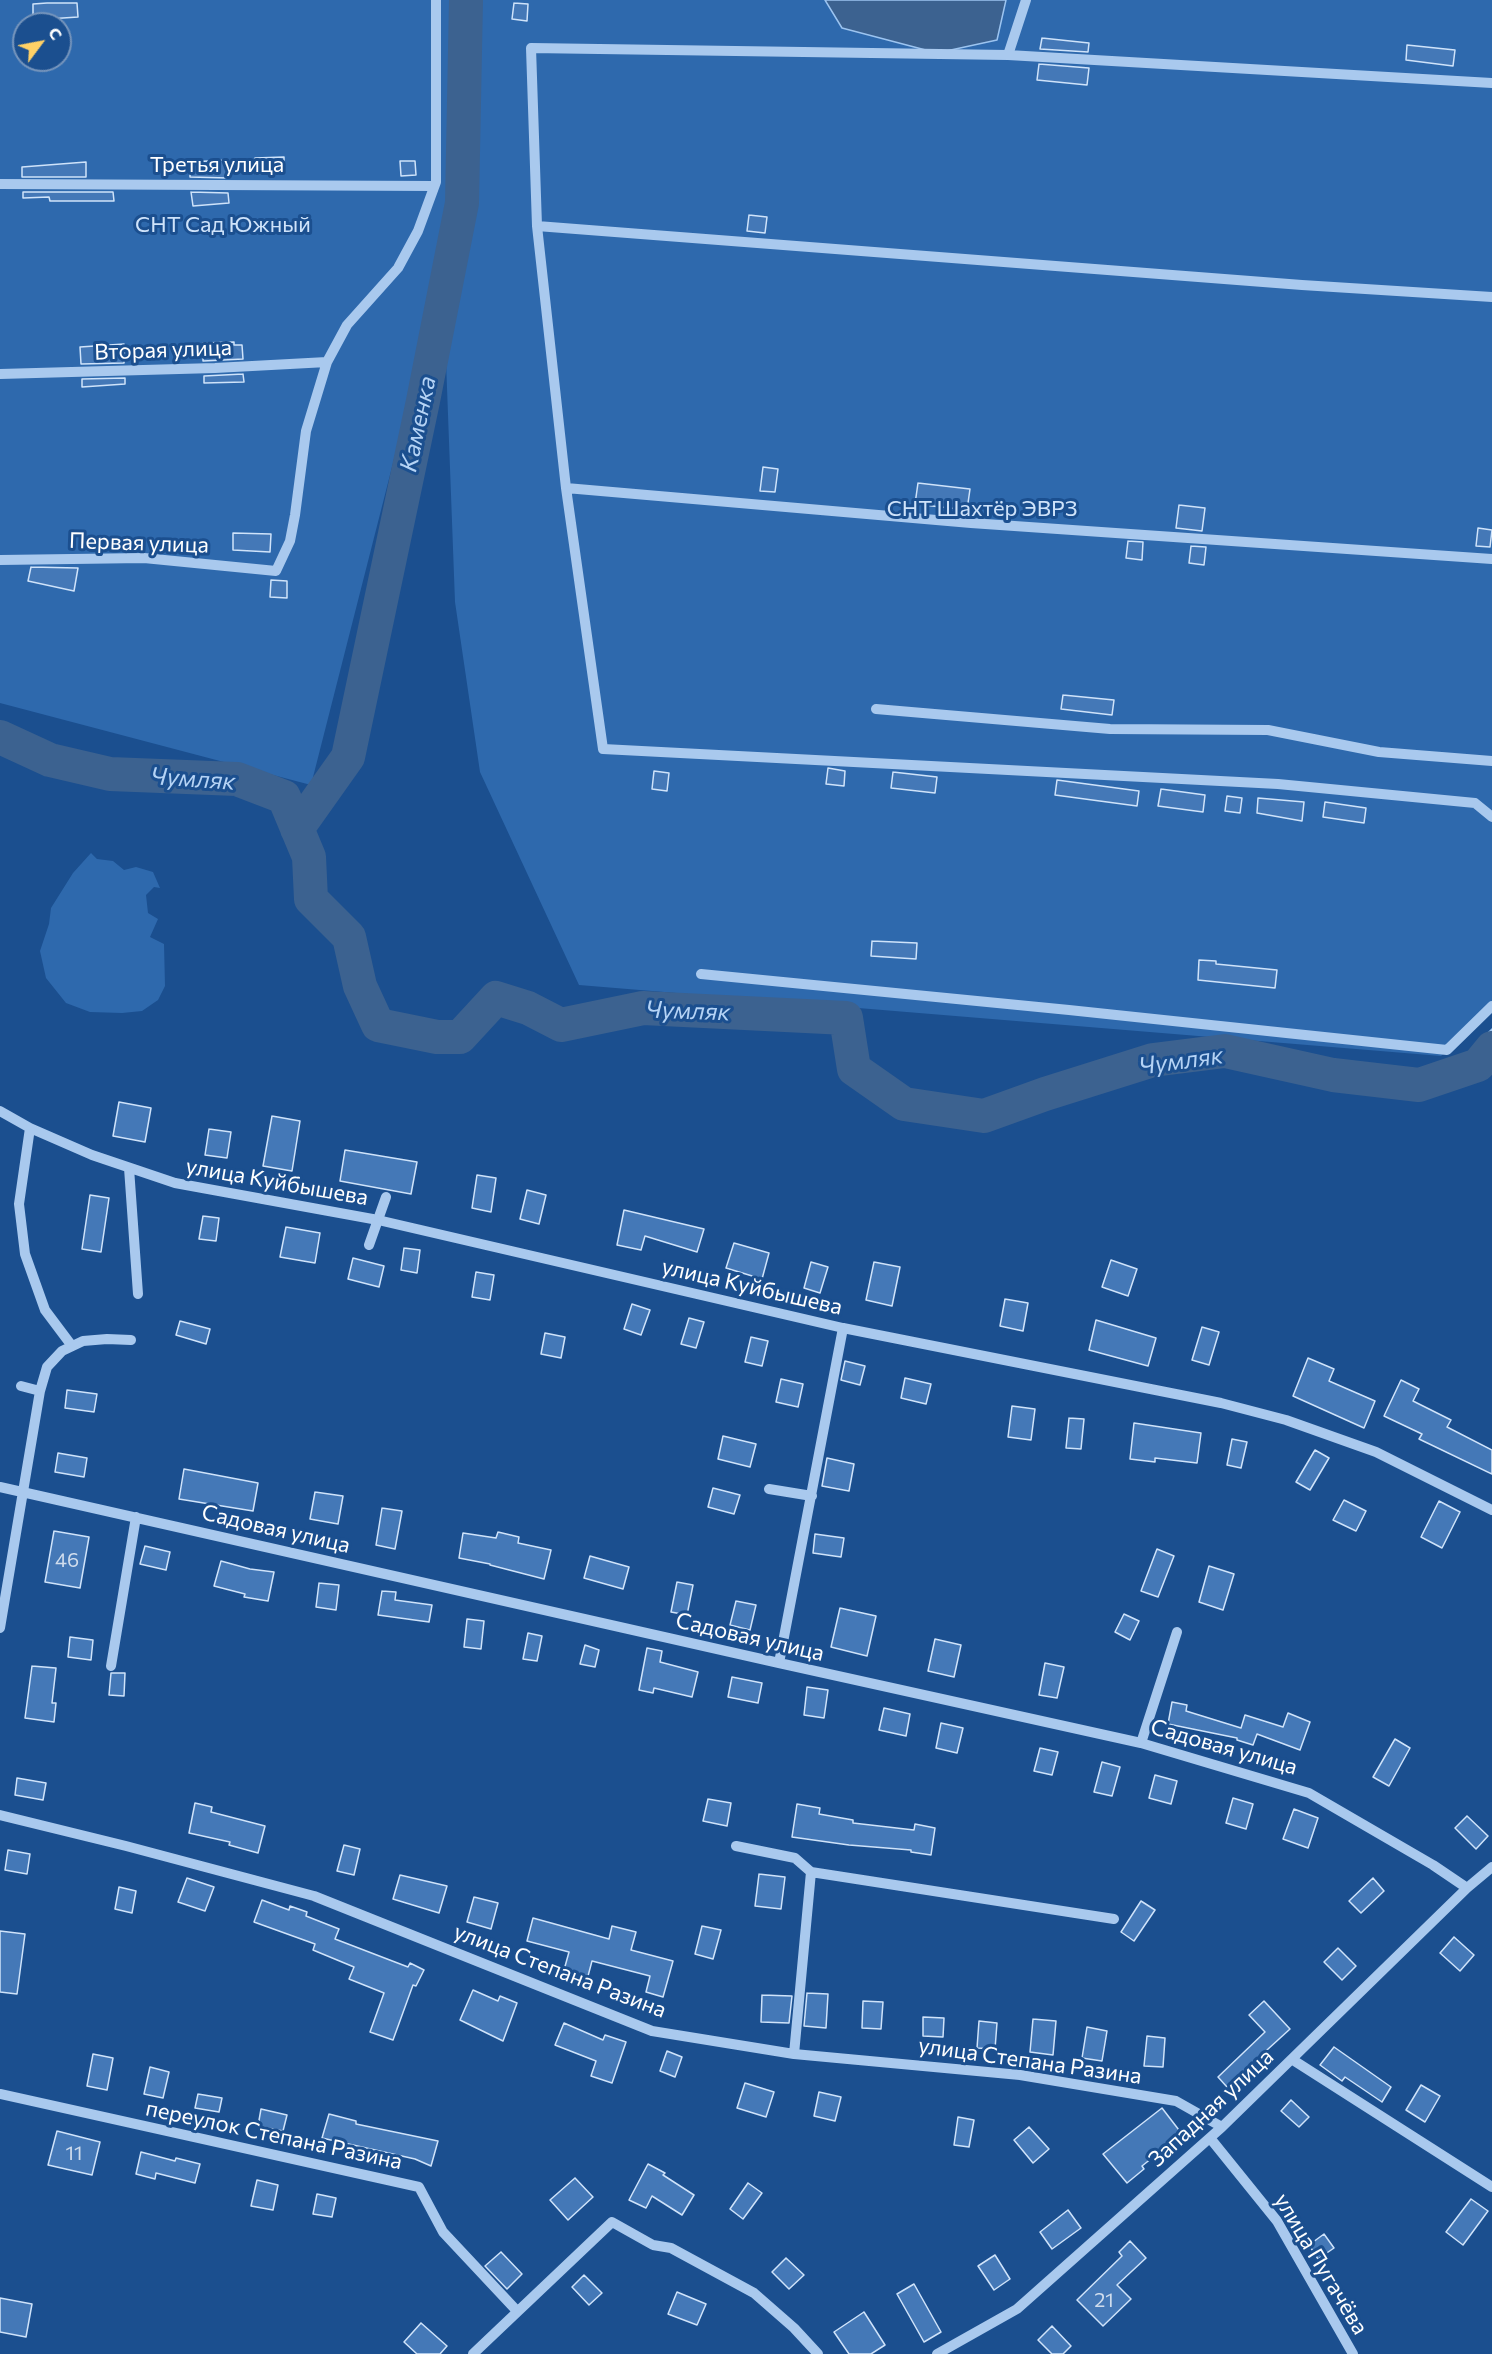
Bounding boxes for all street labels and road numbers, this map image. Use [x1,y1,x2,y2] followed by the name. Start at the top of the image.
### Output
[150,152,284,178] street label: Третья улица
[94,334,232,366] street label: Вторая улица
[69,527,209,559] street label: Первая улица
[184,1153,370,1211] street label: улица Куйбышева
[659,1253,845,1321] street label: улица Куйбышева
[199,1499,353,1559] street label: Садовая улица
[673,1607,827,1667] street label: Садовая улица
[1148,1713,1300,1781] street label: Садовая улица
[450,1918,670,2024] street label: улица Степана Разина
[917,2032,1143,2090] street label: улица Степана Разина
[1143,2044,1279,2172] street label: Западная улица
[143,2095,405,2175] street label: переулок Степана Разина
[1269,2189,1373,2339] street label: улица Пугачёва

